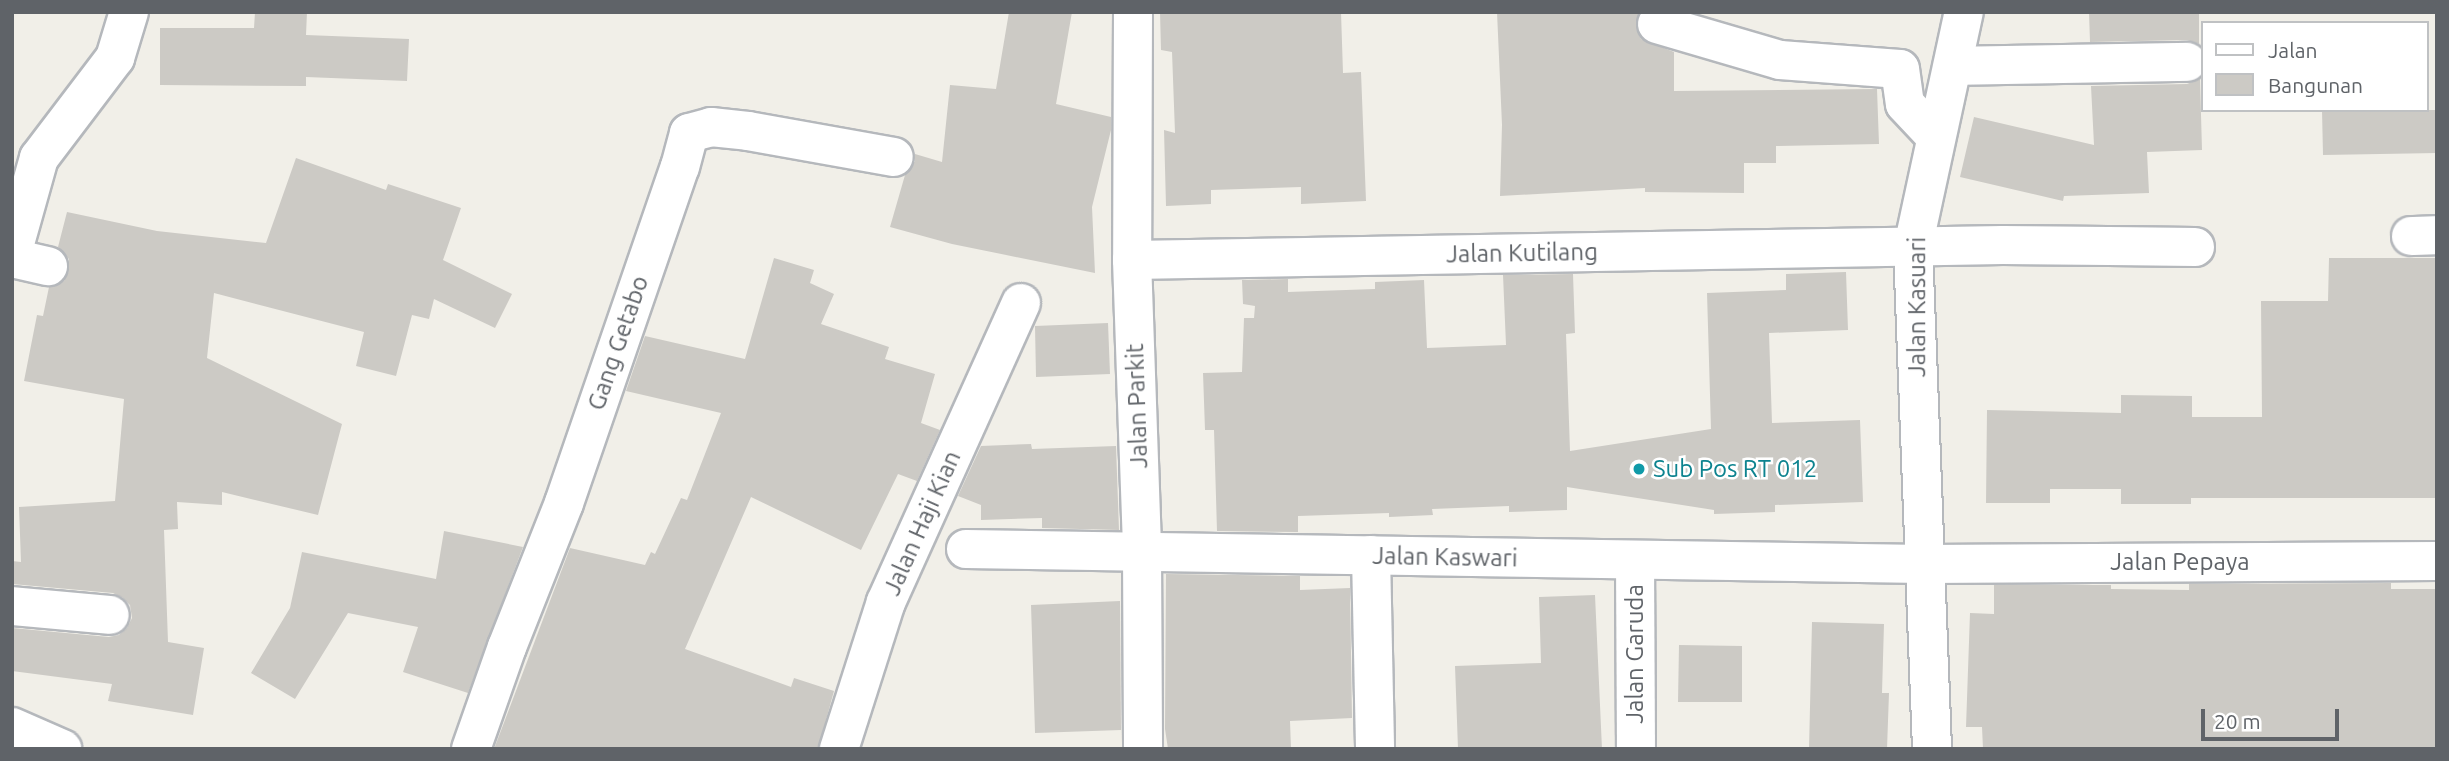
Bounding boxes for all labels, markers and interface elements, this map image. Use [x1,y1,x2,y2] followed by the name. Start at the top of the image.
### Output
[2200,21,2428,112] legend
[2268,38,2317,62] text: Jalan
[2268,73,2363,97] text: Bangunan
[1446,237,1598,269] street label: Jalan Kutilang
[1903,237,1931,377] street label: Jalan Kasuari
[582,272,654,414] street label: Gang Getabo
[1120,343,1154,469] street label: Jalan Parkit
[877,446,967,600] street label: Jalan Haji Kian
[1653,455,1817,483] place label: Sub Pos RT 012
[1631,461,1647,477] marker: Sub Pos RT 012
[1372,541,1518,573] street label: Jalan Kaswari
[2110,548,2250,576] street label: Jalan Pepaya
[1621,584,1649,724] street label: Jalan Garuda
[2204,694,2342,738] scale bar
[2214,709,2261,733] text: 20 m

